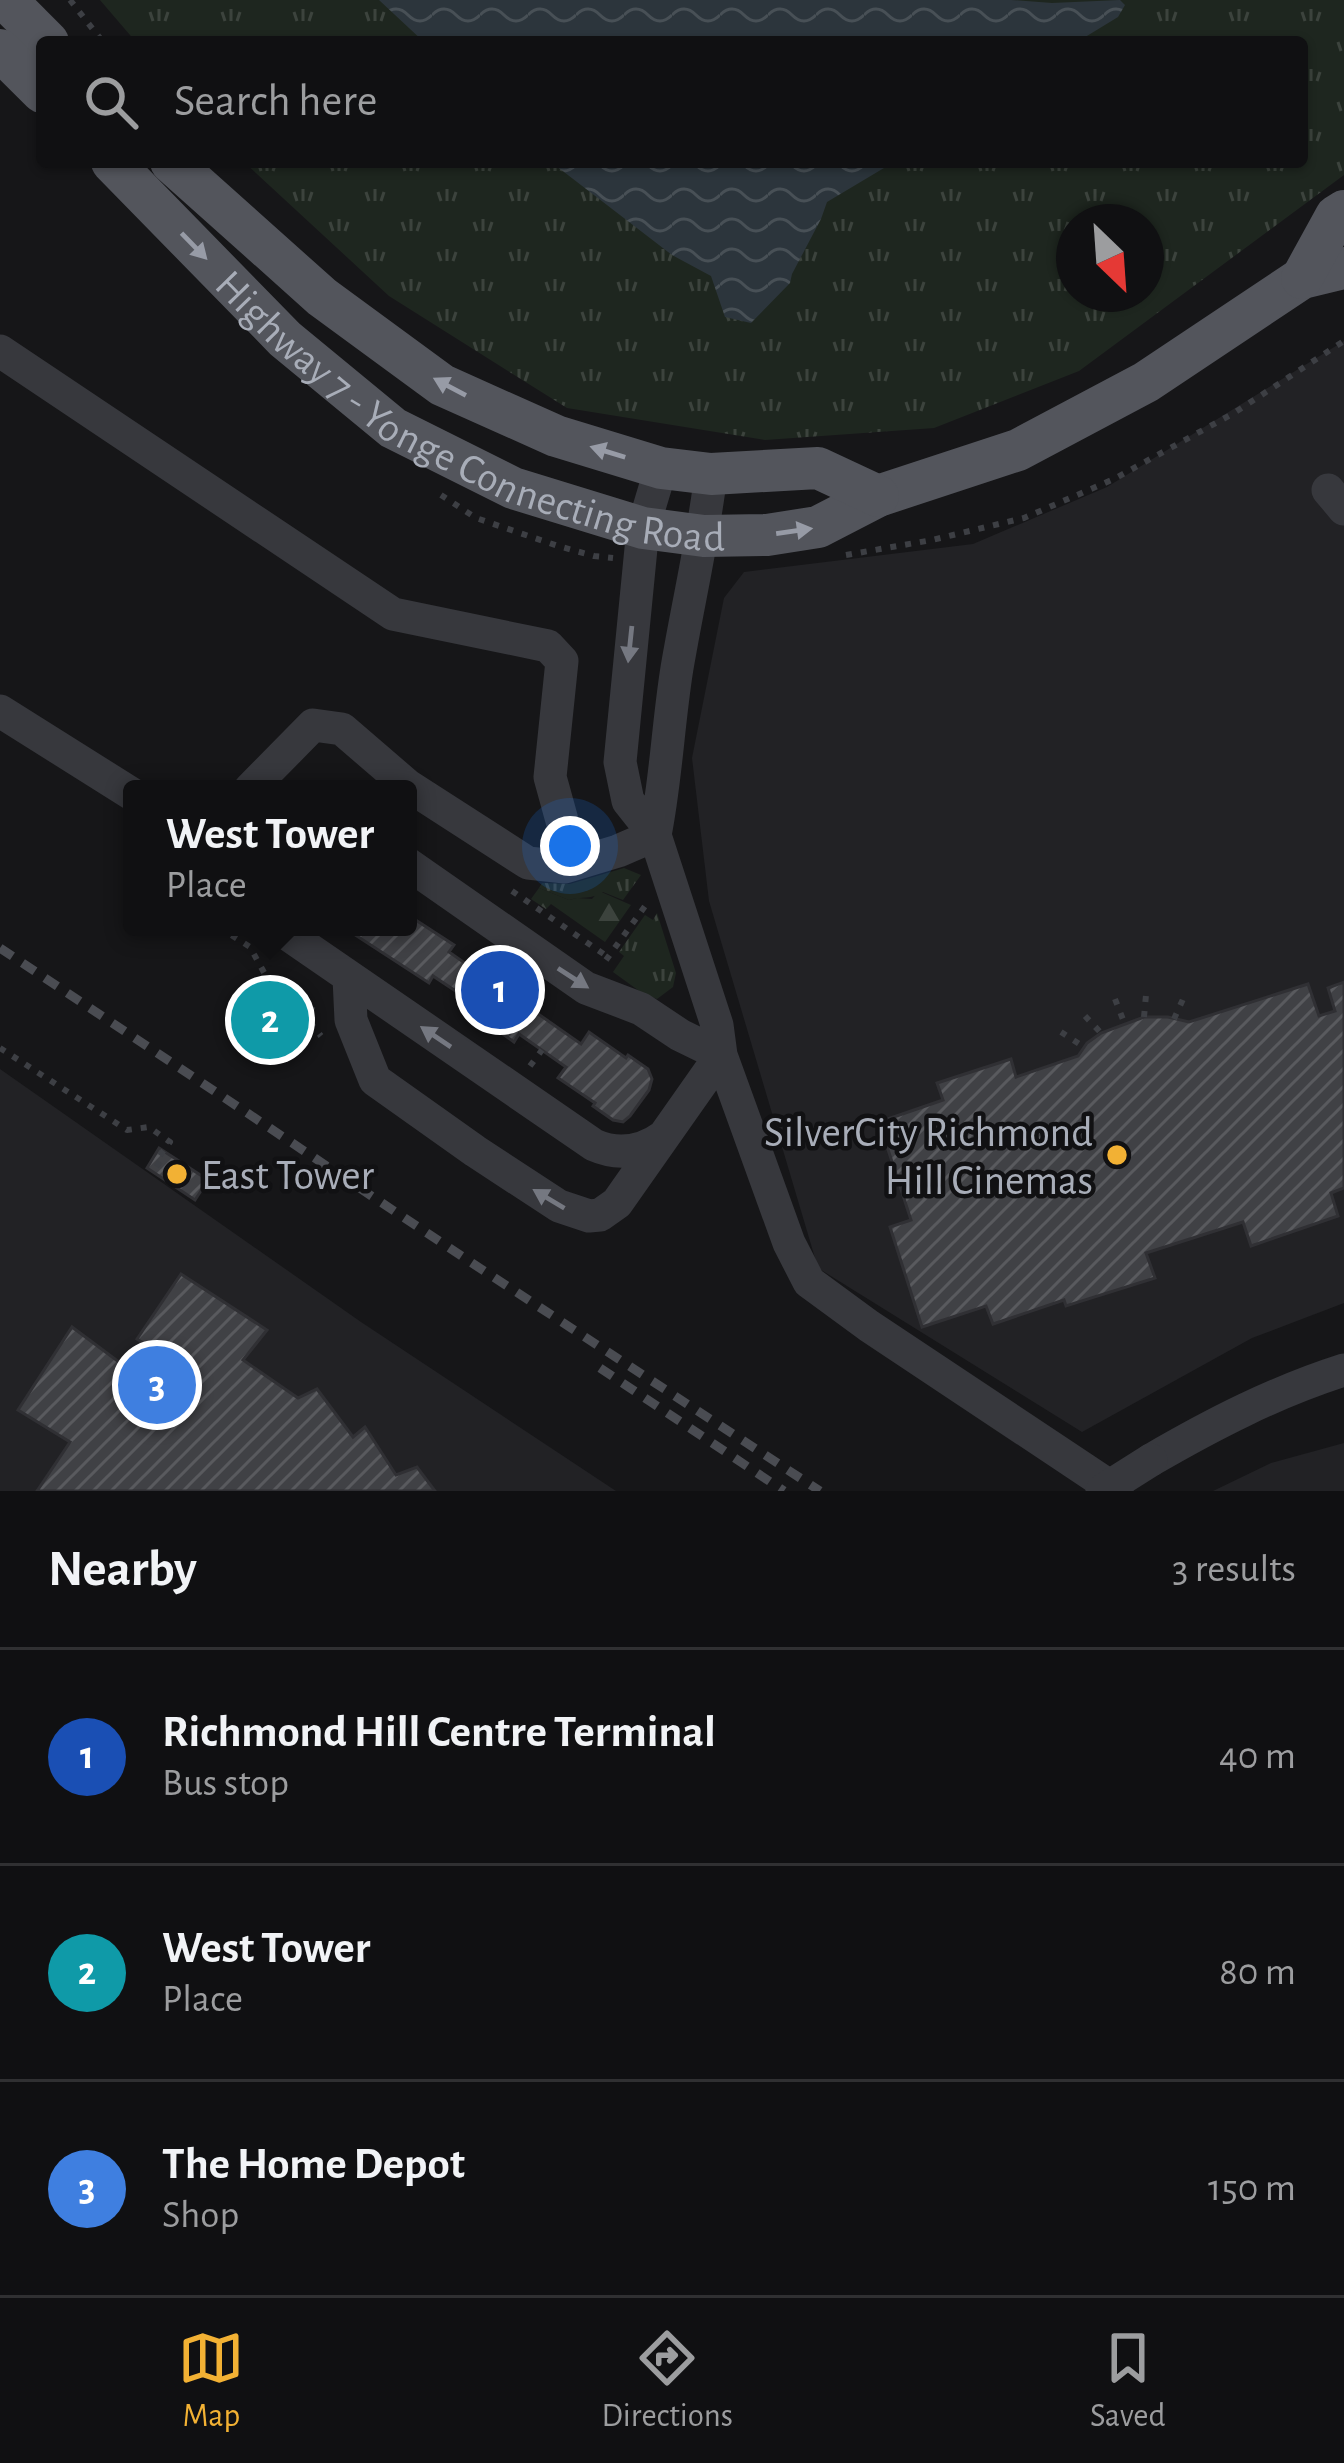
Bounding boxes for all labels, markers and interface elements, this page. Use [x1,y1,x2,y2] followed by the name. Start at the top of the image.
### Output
[36,36,1308,168] search box
[78,69,144,135] icon: search
[174,79,377,124] text: Search here
[1056,204,1164,312] north arrow
[179,231,207,260] one-way arrow
[207,263,725,559] street label: Highway 7 - Yonge Connecting Road
[433,377,467,398] one-way arrow
[589,442,626,461] one-way arrow
[776,521,814,540] one-way arrow
[620,626,639,663] one-way arrow
[123,780,417,936] popup
[166,812,374,857] text: West Tower
[540,816,600,876] your location
[166,866,247,905] text: Place
[461,945,539,1035] pin: 1
[557,967,590,989] one-way arrow
[231,975,309,1065] pin: 2
[419,1026,452,1049] one-way arrow
[764,1112,1093,1202] place label: SilverCity Richmond Hill Cinemas
[1104,1142,1130,1168] marker: SilverCity Richmond Hill Cinemas
[201,1155,375,1197] place label: East Tower
[164,1161,190,1187] marker: East Tower
[532,1189,565,1211] one-way arrow
[118,1340,196,1430] pin: 3
[48,1544,197,1595] text: Nearby
[1172,1550,1296,1589] text: 3 results
[162,1710,716,1755] text: Richmond Hill Centre Terminal
[80,1737,94,1776] text: 1
[1219,1737,1296,1776] text: 40 m
[162,1764,289,1803] text: Bus stop
[162,1926,370,1971] text: West Tower
[78,1953,96,1992] text: 2
[1219,1953,1296,1992] text: 80 m
[162,1980,243,2019] text: Place
[162,2142,465,2187] text: The Home Depot
[79,2169,95,2208] text: 3
[1208,2169,1296,2208] text: 150 m
[162,2196,239,2235] text: Shop
[178,2325,244,2437] tab: Map
[601,2325,733,2437] tab: Directions
[1090,2325,1165,2437] tab: Saved

